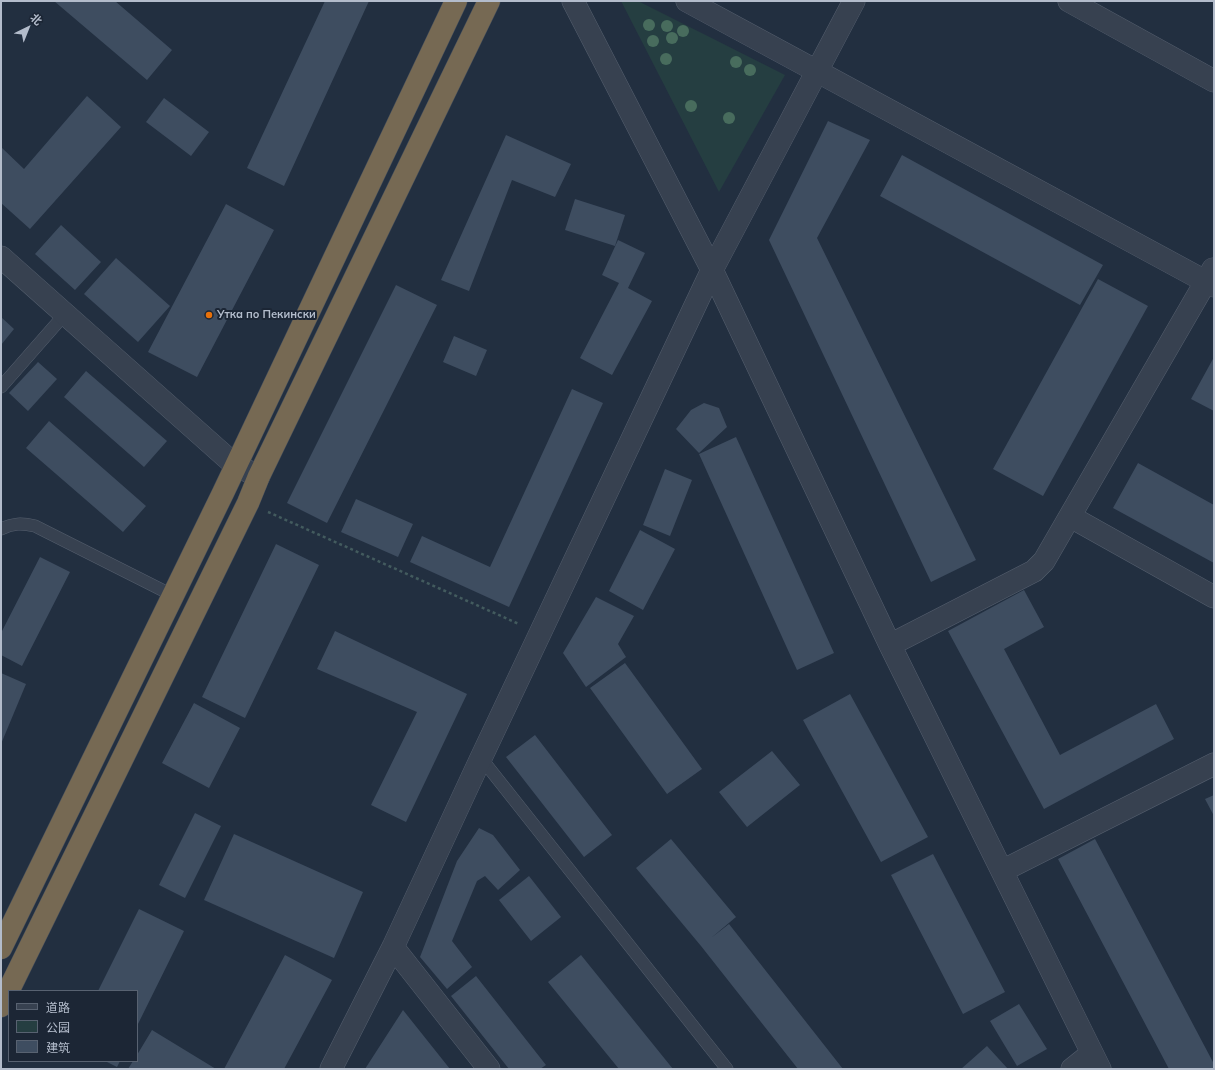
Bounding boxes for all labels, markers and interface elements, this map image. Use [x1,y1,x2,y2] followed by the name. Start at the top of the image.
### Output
[8,8,48,48] north arrow
[27,10,45,28] text: 北
[217,308,316,322] place label: Утка по Пекински
[204,310,214,320] marker: Утка по Пекински
[8,990,138,1062] legend
[46,1000,70,1015] text: 道路
[46,1020,70,1035] text: 公园
[46,1040,70,1055] text: 建筑

